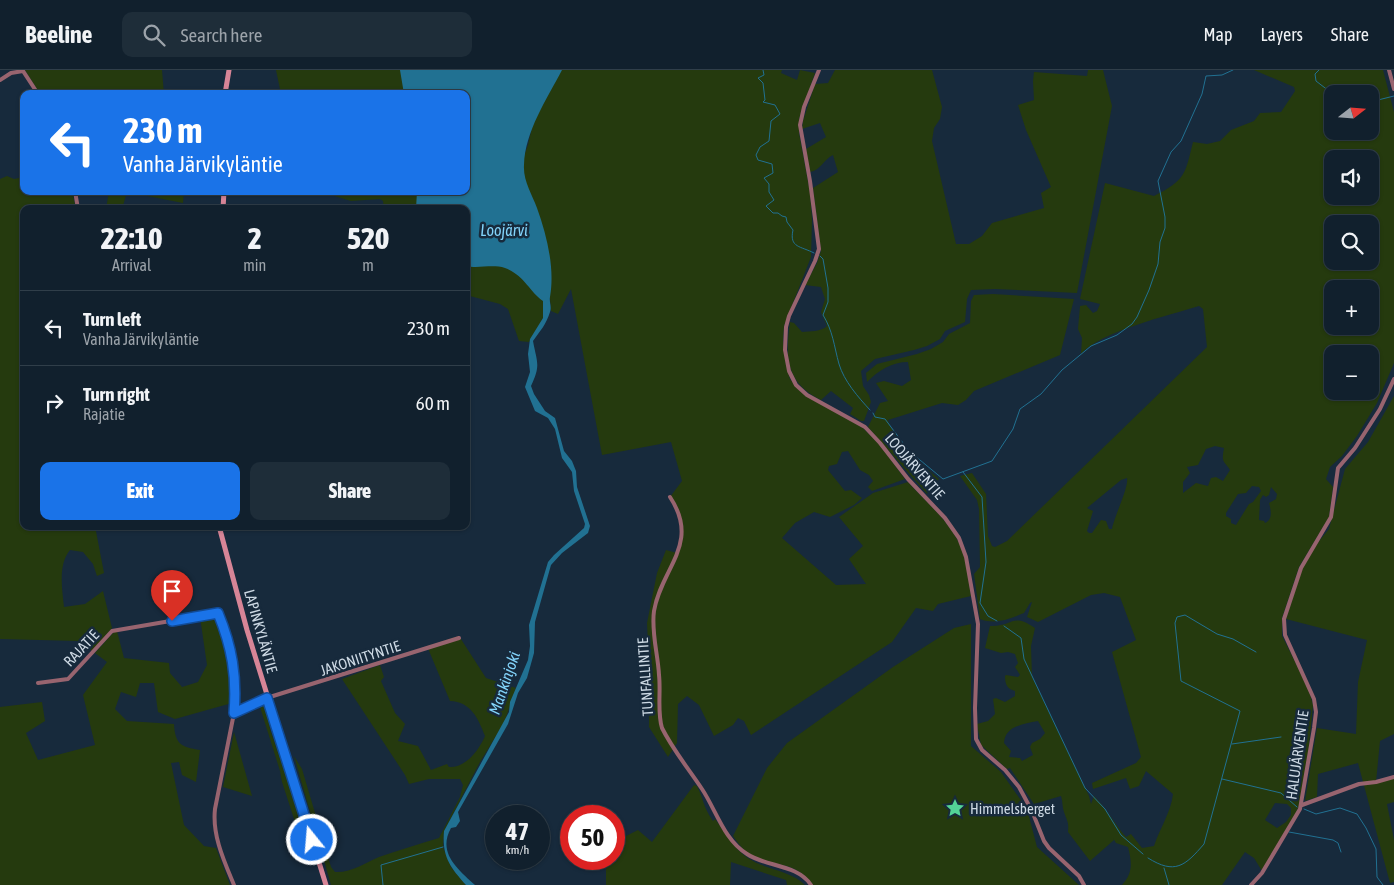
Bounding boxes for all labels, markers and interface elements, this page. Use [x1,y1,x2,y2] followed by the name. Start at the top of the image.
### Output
[122,12,472,57] search box
[25,21,92,48] text: Beeline
[140,21,168,49] icon: search
[180,24,262,46] text: Search here
[1203,24,1232,45] text: Map
[1260,24,1303,45] text: Layers
[1331,24,1369,45] text: Share
[1324,85,1379,140] north arrow
[1324,85,1379,400] map controls
[40,110,105,175] icon: left
[123,110,202,150] text: 230 m
[1324,150,1379,205] button: sound
[123,151,283,177] text: Vanha Järvikyläntie
[1324,215,1379,270] button: search
[101,221,162,255] text: 22:10
[248,221,262,255] text: 2
[347,221,389,255] text: 520
[480,221,528,240] water label: Loojärvi
[112,256,151,274] text: Arrival
[243,256,266,274] text: min
[362,256,374,274] text: m
[1324,280,1379,335] button: +
[83,308,141,330] text: Turn left
[40,314,68,342] icon: left
[407,317,450,339] text: 230 m
[83,330,199,348] text: Vanha Järvikyläntie
[1324,345,1379,400] button: −
[83,383,150,405] text: Turn right
[40,389,68,417] icon: right
[416,392,450,414] text: 60 m
[83,405,125,423] text: Rajatie
[882,430,949,503] street label: LOOJÄRVENTIE
[40,462,240,520] button: Exit
[250,462,450,520] button: Share
[151,570,193,621] pin
[158,577,186,605] icon: arrive
[241,587,281,675] street label: LAPINKYLÄNTIE
[60,626,102,670] street label: RAJATIE
[318,637,403,679] street label: JAKONIITYNTIE
[634,637,656,717] street label: TUNFALLINTIE
[485,649,524,717] water label: Mankinjoki
[1282,709,1312,801] street label: HALUJÄRVENTIE
[944,797,966,819] place icon: Himmelsberget
[970,800,1055,817] place label: Himmelsberget
[560,805,625,870] speed limit sign: 50
[285,813,337,865] position arrow
[506,817,529,845] text: 47
[506,843,529,857] text: km/h

